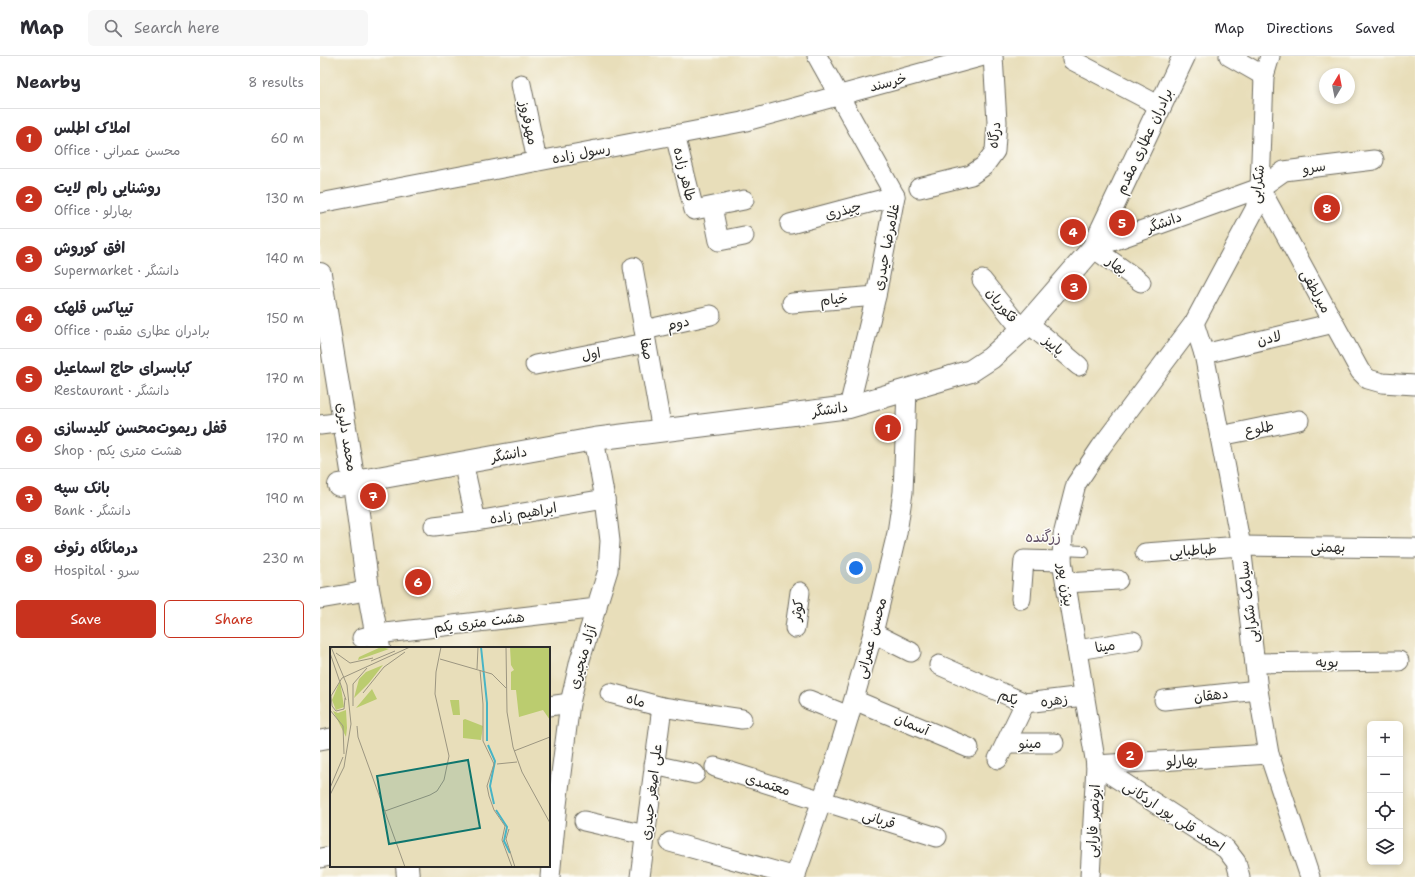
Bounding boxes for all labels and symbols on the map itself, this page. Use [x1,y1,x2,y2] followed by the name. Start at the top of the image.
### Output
[867,68,909,96] street label: خرسند
[1319,68,1355,104] north arrow
[1112,85,1178,198] street label: برادران عطاری مقدم
[515,98,542,147] street label: مهرفروز
[983,120,1005,150] street label: درگاه
[550,139,612,167] street label: رسول زاده
[670,145,700,203] street label: طاهر زاده
[1300,157,1327,178] street label: سرو
[1246,164,1268,204] street label: شکرابی
[1314,193,1340,223] pin: 8
[823,197,863,224] street label: چیذری
[869,202,903,292] street label: غلامرضا حیدری
[1143,207,1184,237] street label: دانشگر
[1109,208,1135,238] pin: 5
[1060,217,1086,247] pin: 4
[1102,251,1131,278] street label: بهار
[1297,266,1335,316] street label: میرلطفی
[1061,272,1087,302] pin: 3
[982,284,1022,326] street label: فکوریان
[819,289,849,311] street label: خیام
[665,312,692,336] street label: دوم
[1255,327,1283,349] street label: لادن
[1038,330,1068,360] street label: پاییز
[636,337,658,361] street label: صفا
[580,343,602,365] street label: اول
[810,398,849,421] street label: دانشگر
[333,401,361,473] street label: محمد دلیری
[875,413,901,443] pin: 1
[1243,416,1276,442] street label: طلوع
[489,442,528,466] street label: دانشگر
[360,481,386,511] pin: 7
[488,498,558,530] street label: ابراهیم زاده
[1025,527,1061,547] district label: زرگنده
[1311,538,1345,556] street label: بهمنی
[1168,539,1218,561] street label: طباطبایی
[846,558,866,578] your location
[1234,560,1262,644] street label: سیامک شکرابی
[1053,561,1078,608] street label: بیژن پور
[405,567,431,597] pin: 6
[852,596,890,680] street label: محسن عمرانی
[786,598,807,623] street label: کوثر
[432,607,526,639] street label: هشت متری یکم
[564,622,600,691] street label: آزاد منجیری
[1093,636,1117,656] street label: مینا
[330,647,550,867] inset map
[1315,653,1339,671] street label: بویه
[1193,684,1229,706] street label: دهقان
[995,685,1022,711] street label: یکم
[624,689,648,711] street label: ماه
[1039,689,1069,711] street label: زهره
[892,709,933,740] street label: آسمان
[1018,734,1041,753] street label: مینو
[1117,740,1143,770] pin: 2
[636,743,666,841] street label: علی اصغر حیدری
[1165,750,1198,771] street label: بهارلو
[743,769,793,799] street label: معتمدی
[1119,777,1228,856] street label: احمد قلی پور اردکانی
[1082,784,1104,858] street label: ابونصر فارابی
[860,805,898,833] street label: قربانی

